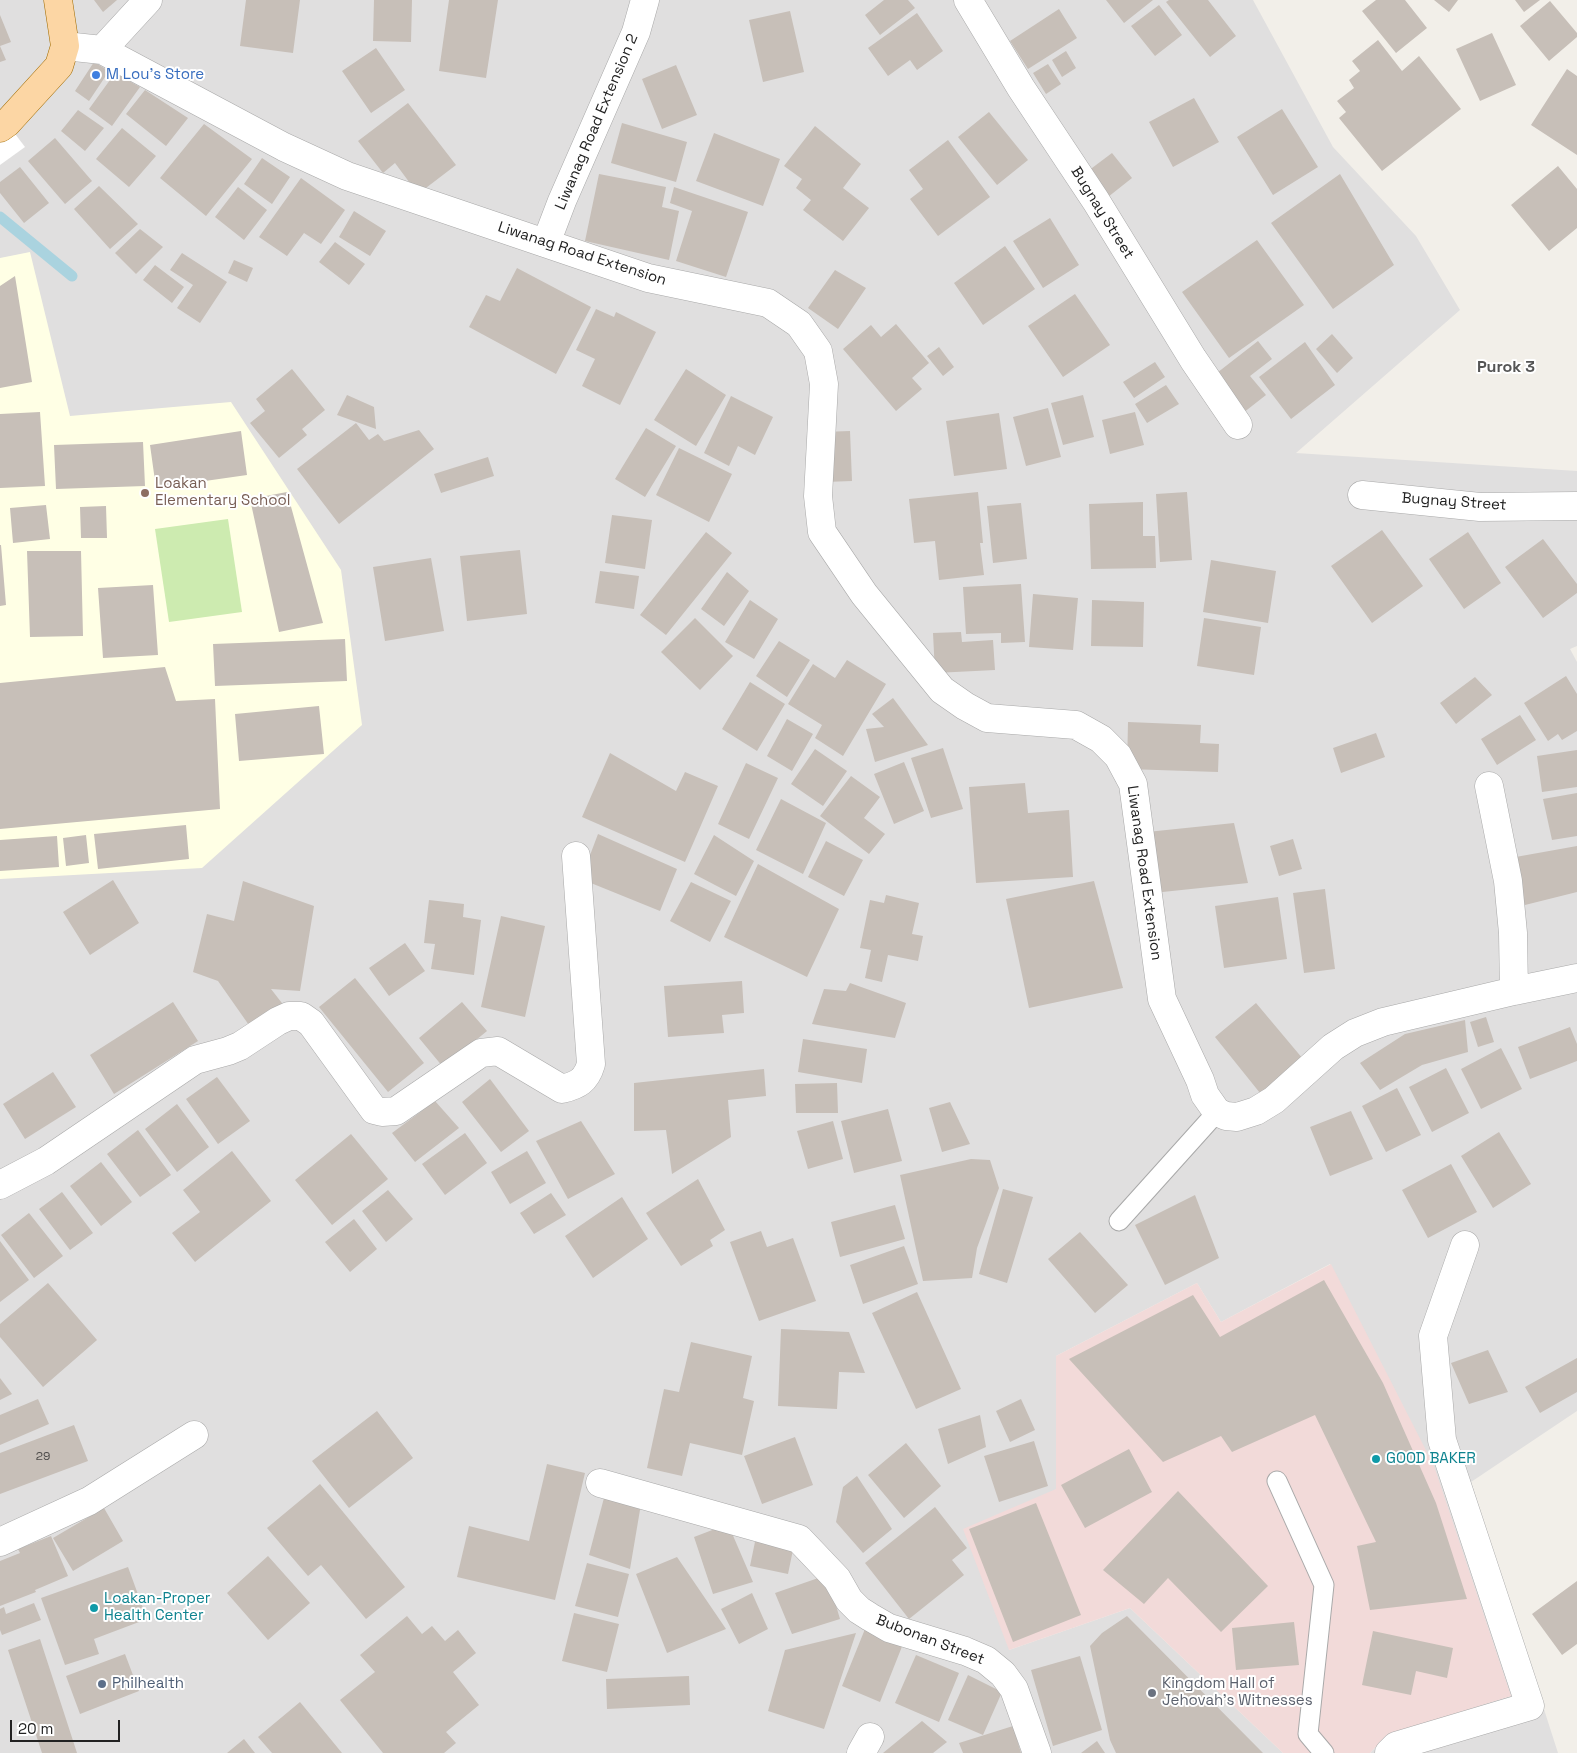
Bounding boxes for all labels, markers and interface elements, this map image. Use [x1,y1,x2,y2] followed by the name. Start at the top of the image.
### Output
[552,31,642,213] street label: Liwanag Road Extension 2
[106,66,204,84] place label: M Lou's Store
[90,69,102,81] marker: M Lou's Store
[1066,164,1138,262] street label: Bugnay Street
[495,218,669,290] street label: Liwanag Road Extension
[1477,358,1535,378] district label: Purok 3
[155,475,291,510] place label: Loakan Elementary School
[139,487,151,499] marker: Loakan Elementary School
[1401,489,1507,515] street label: Bugnay Street
[1123,784,1165,962] street label: Liwanag Road Extension
[36,1450,50,1464] house number: 29
[1386,1450,1476,1468] place label: GOOD BAKER
[1370,1453,1382,1465] marker: GOOD BAKER
[104,1590,210,1625] place label: Loakan-Proper Health Center
[88,1602,100,1614] marker: Loakan-Proper Health Center
[873,1611,987,1669] street label: Bubonan Street
[112,1675,184,1693] place label: Philhealth
[1162,1675,1313,1710] place label: Kingdom Hall of Jehovah's Witnesses
[96,1678,108,1690] marker: Philhealth
[1146,1687,1158,1699] marker: Kingdom Hall of Jehovah's Witnesses
[12,1710,122,1742] scale bar
[18,1719,53,1738] text: 20 m

